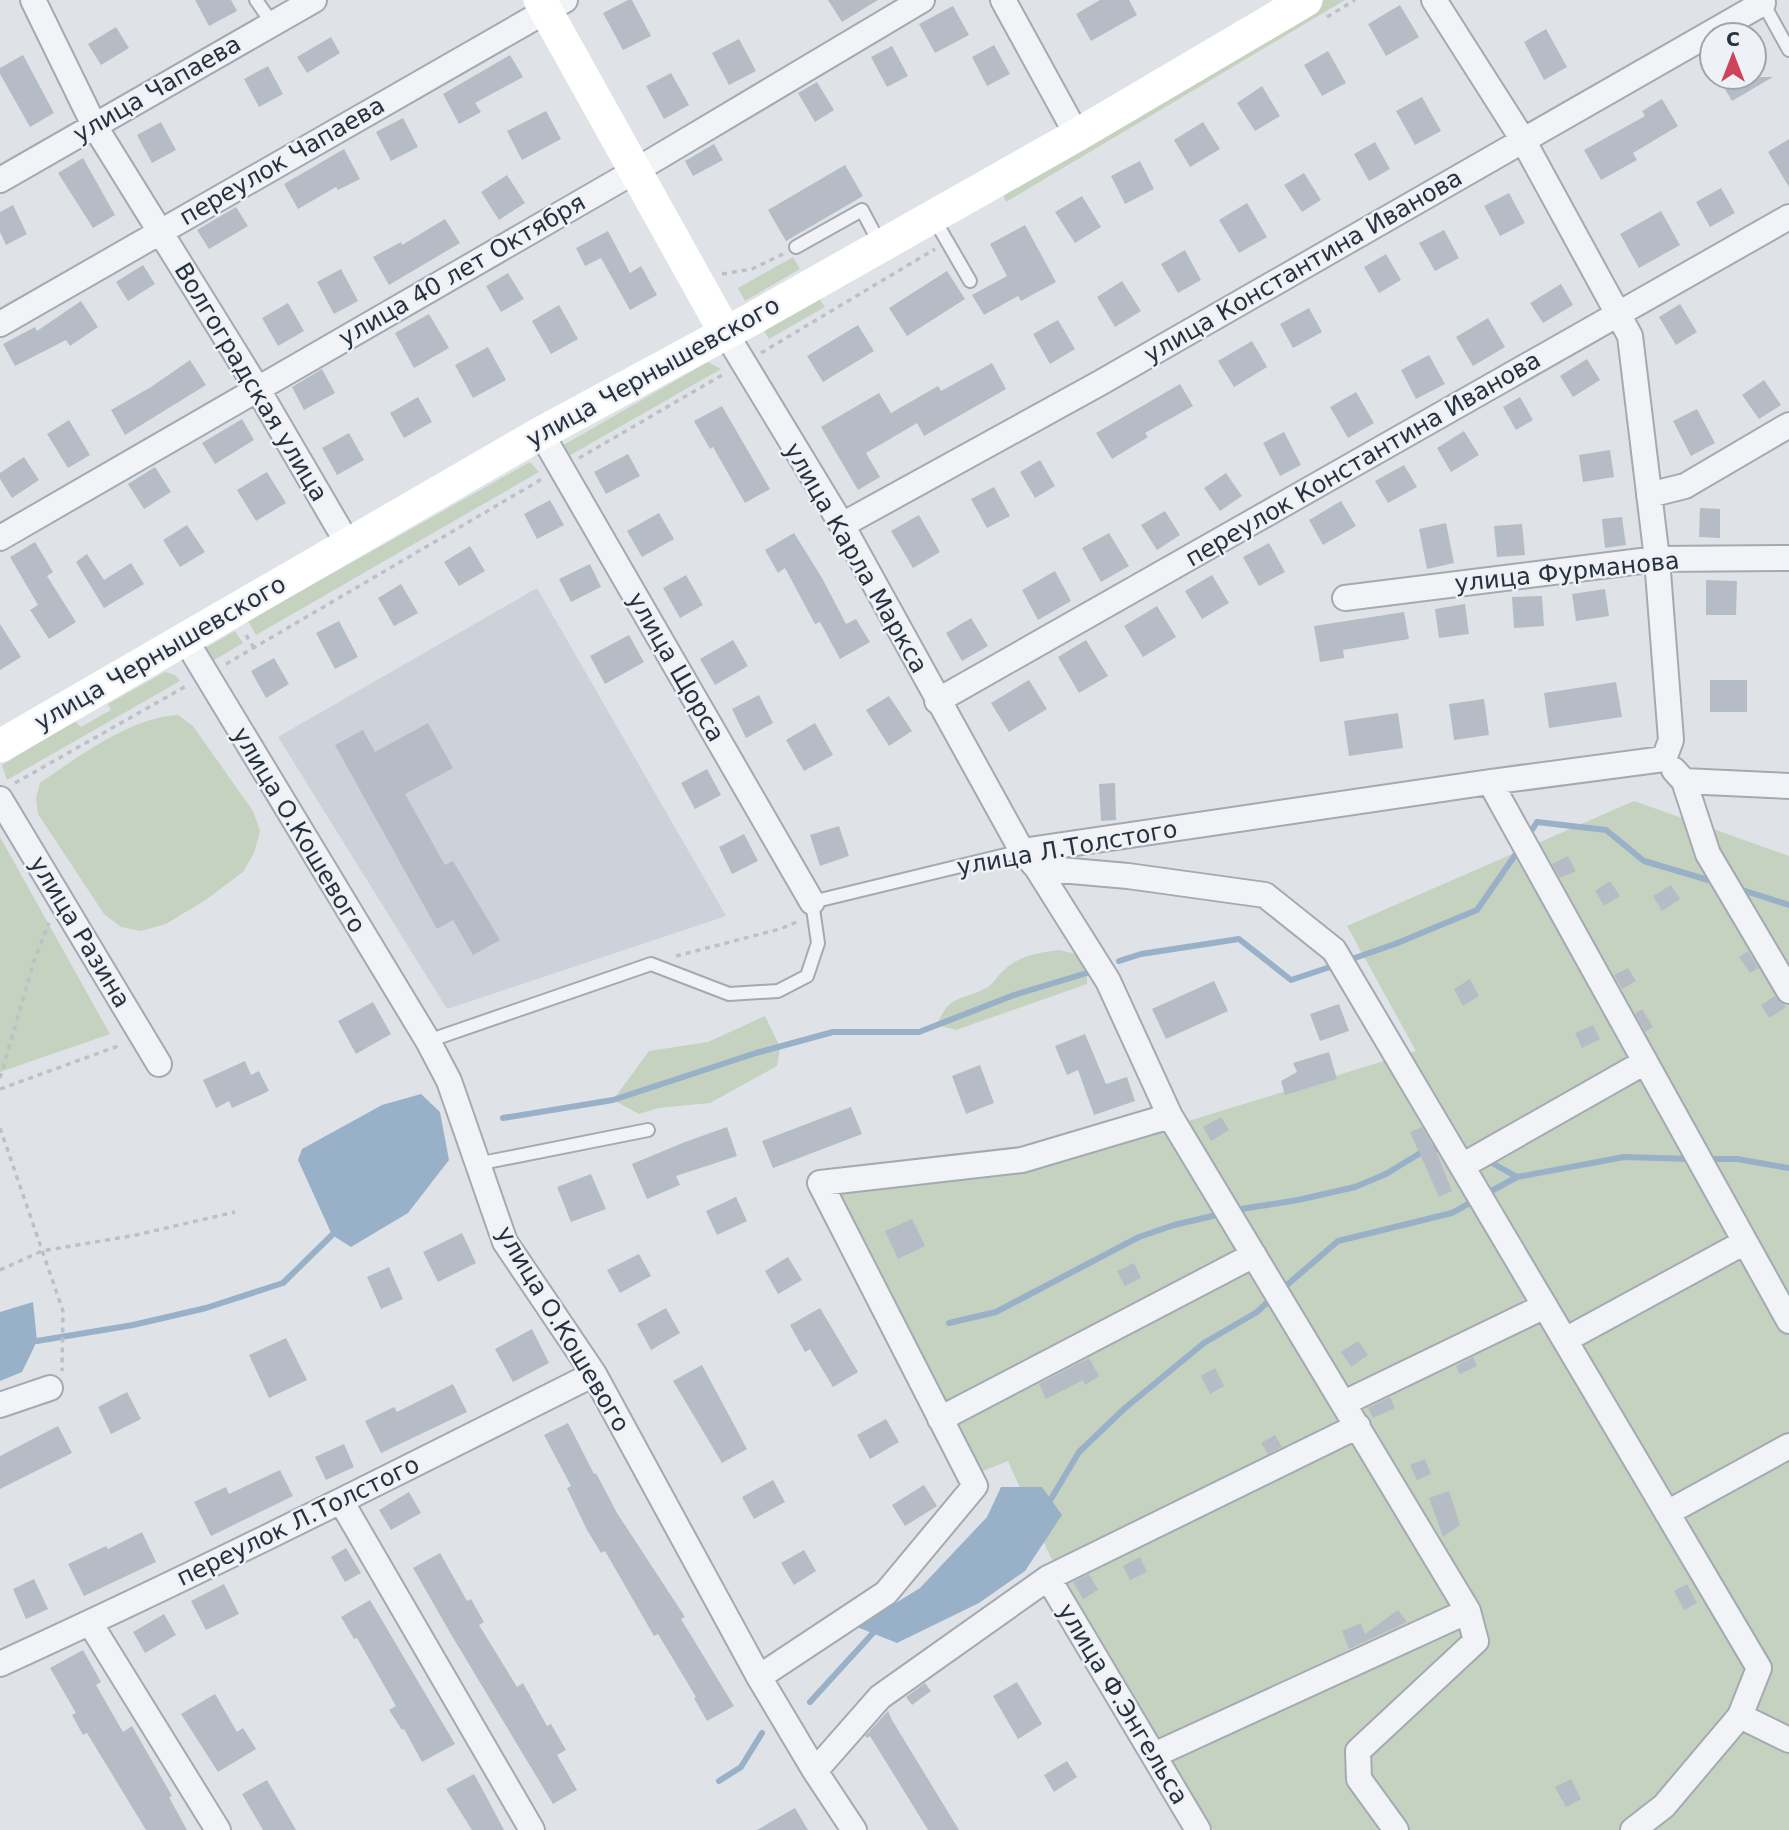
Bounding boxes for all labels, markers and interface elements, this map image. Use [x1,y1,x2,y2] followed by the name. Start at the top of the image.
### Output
[1698,21,1768,91] north arrow
[1726,28,1740,50] text: С
[68,30,246,148] street label: улица Чапаева
[175,91,389,231] street label: переулок Чапаева
[1139,163,1467,369] street label: улица Константина Иванова
[334,188,590,352] street label: улица 40 лет Октября
[169,258,333,506] street label: Волгоградская улица
[521,291,785,453] street label: улица Чернышевского
[1180,346,1546,572] street label: переулок Константина Иванова
[778,438,934,678] street label: улица Карла Маркса
[1453,546,1681,598] street label: улица Фурманова
[29,570,291,736] street label: улица Чернышевского
[622,587,730,747] street label: улица Щорса
[227,722,371,938] street label: улица О.Кошевого
[955,815,1179,881] street label: улица Л.Толстого
[24,851,136,1013] street label: улица Разина
[491,1221,635,1437] street label: улица О.Кошевого
[172,1450,424,1592] street label: переулок Л.Толстого
[1052,1599,1194,1809] street label: улица Ф.Энгельса

